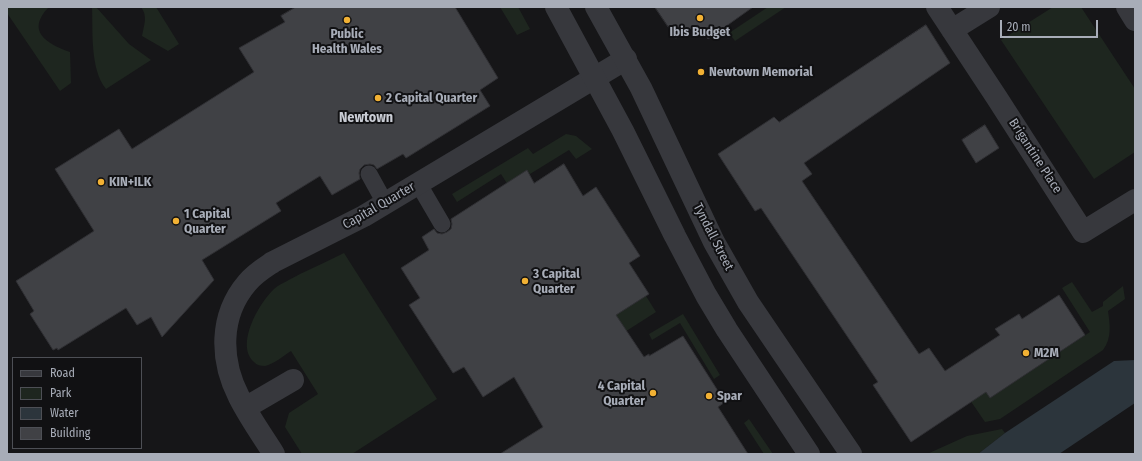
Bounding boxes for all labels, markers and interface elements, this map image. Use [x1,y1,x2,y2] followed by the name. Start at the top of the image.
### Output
[1002,12,1100,38] scale bar
[695,13,705,23] marker: Ibis Budget
[342,15,352,25] marker: Public Health Wales
[1007,20,1031,34] text: 20 m
[670,24,730,40] place label: Ibis Budget
[312,26,382,57] place label: Public Health Wales
[709,64,813,80] place label: Newtown Memorial
[696,67,706,77] marker: Newtown Memorial
[386,90,477,106] place label: 2 Capital Quarter
[373,93,383,103] marker: 2 Capital Quarter
[339,110,393,126] district label: Newtown
[1005,116,1065,196] street label: Brigantine Place
[109,174,151,190] place label: KIN+ILK
[96,177,106,187] marker: KIN+ILK
[340,179,418,233] street label: Capital Quarter
[689,201,737,273] street label: Tyndall Street
[184,206,230,237] place label: 1 Capital Quarter
[171,216,181,226] marker: 1 Capital Quarter
[533,266,580,297] place label: 3 Capital Quarter
[520,276,530,286] marker: 3 Capital Quarter
[1034,345,1059,361] place label: M2M
[1021,348,1031,358] marker: M2M
[12,357,142,449] legend
[50,366,75,380] text: Road
[598,378,645,409] place label: 4 Capital Quarter
[50,386,71,400] text: Park
[648,388,658,398] marker: 4 Capital Quarter
[717,388,742,404] place label: Spar
[704,391,714,401] marker: Spar
[50,406,78,420] text: Water
[50,426,90,440] text: Building

